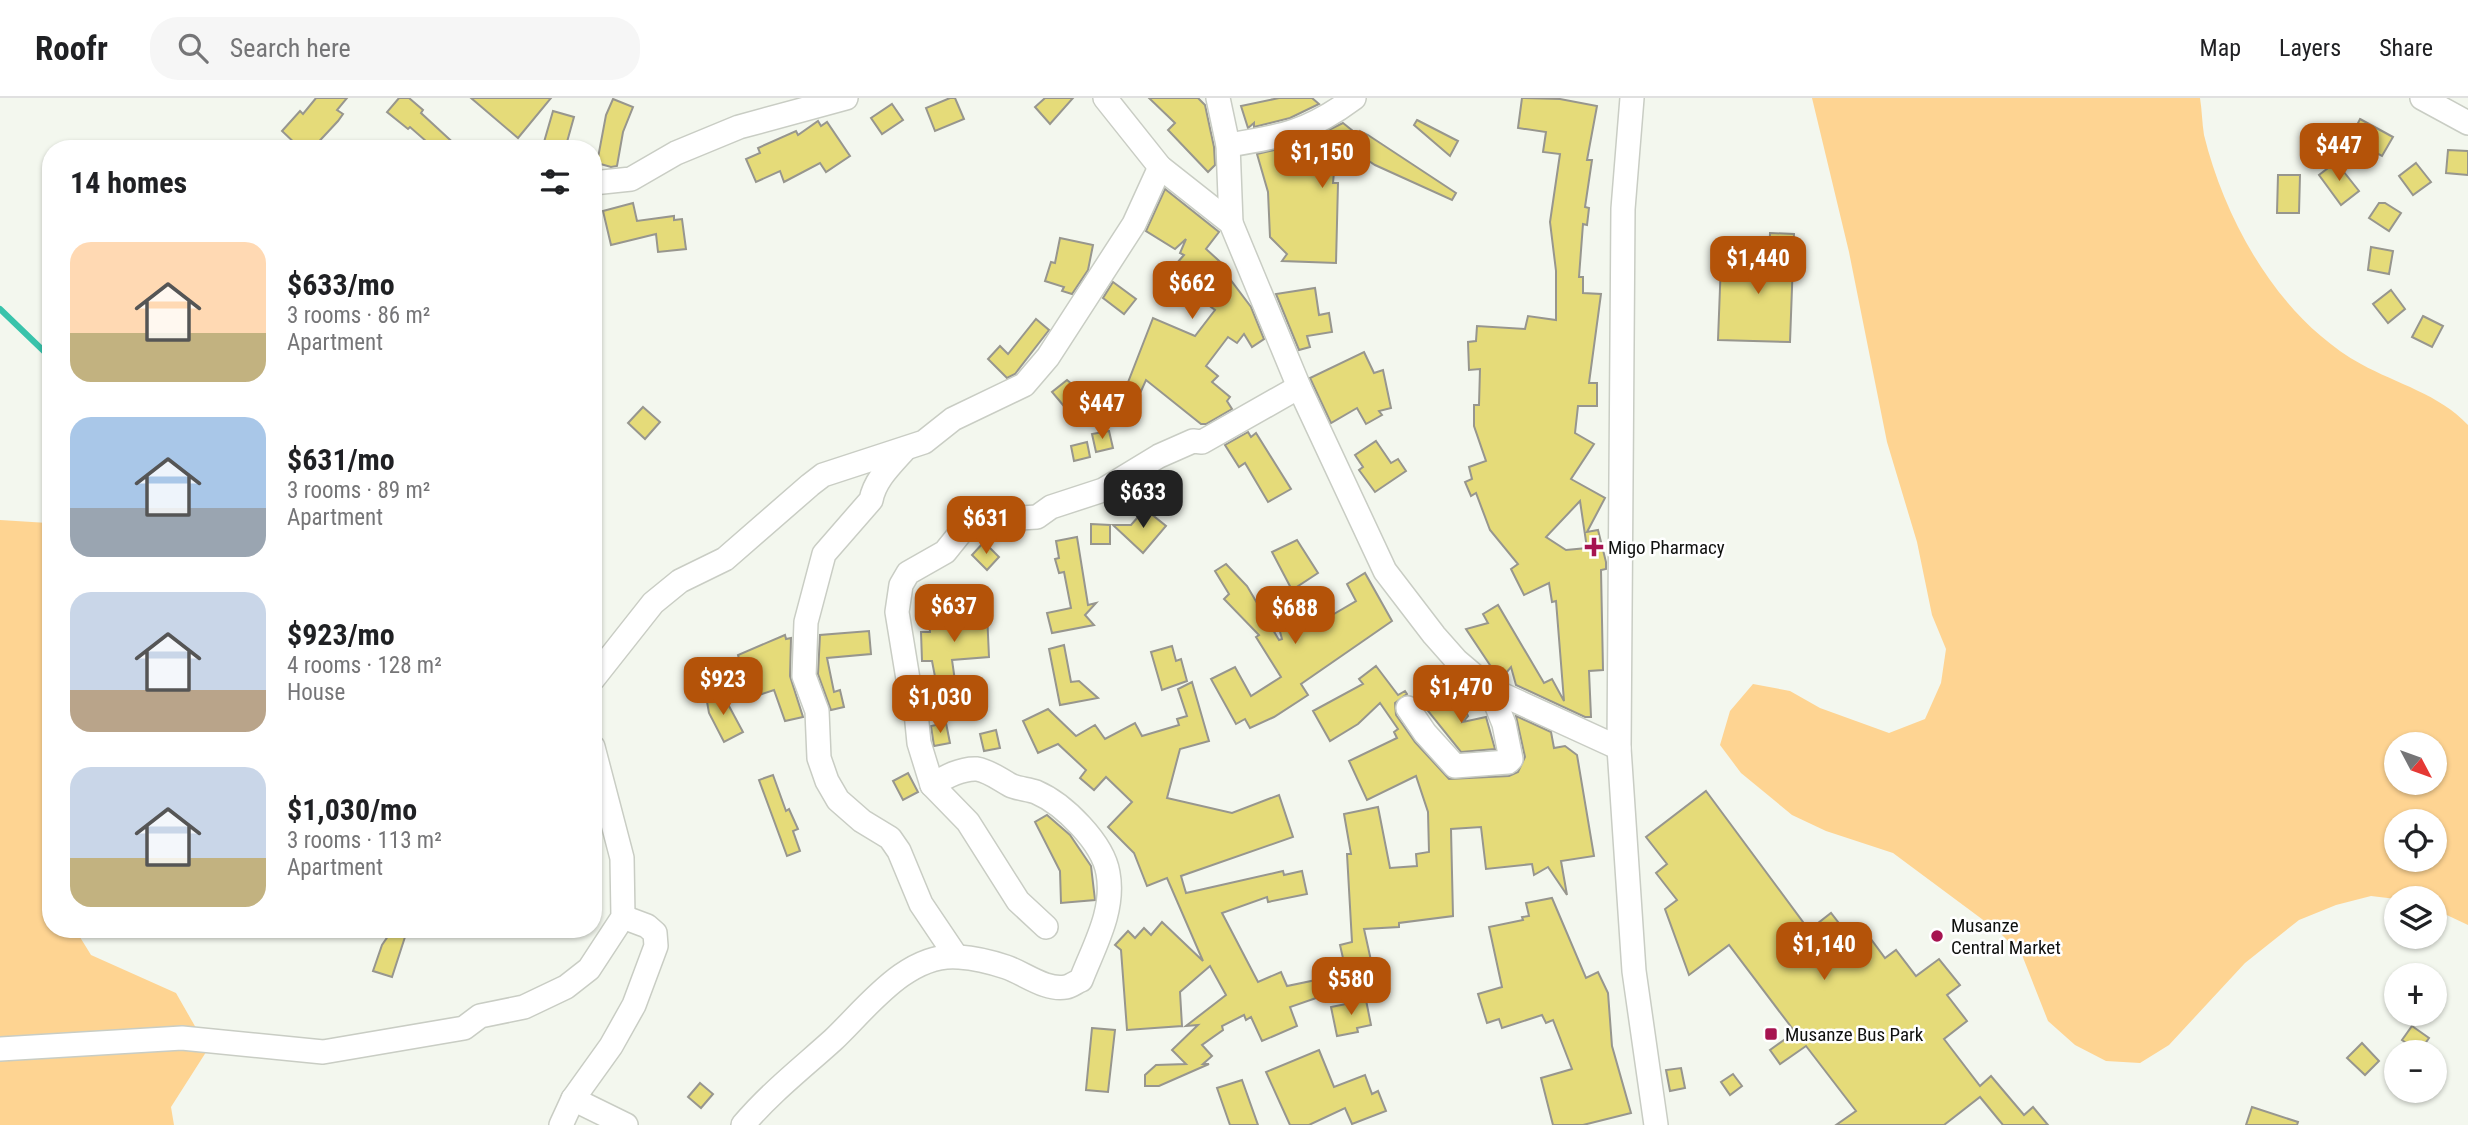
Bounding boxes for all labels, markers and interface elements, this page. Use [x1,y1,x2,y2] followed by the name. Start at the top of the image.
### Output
[150,17,640,80] search box
[35,29,108,68] text: Roofr
[174,29,212,67] icon: search
[230,33,351,63] text: Search here
[2200,34,2241,62] text: Map
[2279,34,2341,62] text: Layers
[2379,34,2433,62] text: Share
[2298,123,2380,183] pin: $447
[1265,130,1379,190] pin: $1,150
[2316,132,2362,159] text: $447
[1290,139,1354,166] text: $1,150
[536,163,574,201] icon: filters
[70,165,187,200] text: 14 homes
[1701,236,1815,296] pin: $1,440
[1726,245,1790,272] text: $1,440
[1151,262,1233,321] pin: $662
[287,267,395,302] text: $633/mo
[126,270,210,354] icon: home
[1169,270,1215,297] text: $662
[287,302,430,329] text: 3 rooms · 86 m²
[287,329,383,356] text: Apartment
[1061,382,1143,441] pin: $447
[1079,390,1125,417] text: $447
[287,442,395,477] text: $631/mo
[126,445,210,529] icon: home
[1102,470,1184,530] pin: $633
[287,477,430,504] text: 3 rooms · 89 m²
[1120,479,1166,506] text: $633
[945,496,1027,556] pin: $631
[287,504,383,531] text: Apartment
[963,505,1009,532] text: $631
[1608,536,1725,559] place label: Migo Pharmacy
[1586,539,1602,555] marker: Migo Pharmacy
[913,584,995,644] pin: $637
[1254,587,1336,646] pin: $688
[931,593,977,620] text: $637
[1272,595,1318,622] text: $688
[287,617,395,652] text: $923/mo
[126,620,210,704] icon: home
[287,652,442,679] text: 4 rooms · 128 m²
[682,658,764,717] pin: $923
[700,666,746,693] text: $923
[1404,666,1518,725] pin: $1,470
[1429,674,1493,701] text: $1,470
[883,676,997,735] pin: $1,030
[287,679,345,706] text: House
[908,684,972,711] text: $1,030
[2384,732,2446,794] north arrow
[2384,732,2447,1103] map controls
[287,792,417,827] text: $1,030/mo
[126,795,210,879] icon: home
[2384,809,2447,872] button: locate
[287,827,442,854] text: 3 rooms · 113 m²
[287,854,383,881] text: Apartment
[2384,886,2447,949] button: layers
[1951,914,2061,959] place label: Musanze Central Market
[1767,922,1881,982] pin: $1,140
[1929,928,1945,944] marker: Musanze Central Market
[1792,931,1856,958] text: $1,140
[1310,958,1392,1017] pin: $580
[2384,963,2447,1026] button: +
[1328,966,1374,993] text: $580
[1785,1023,1924,1046] place label: Musanze Bus Park
[1763,1026,1779,1042] marker: Musanze Bus Park
[2384,1040,2447,1103] button: −

